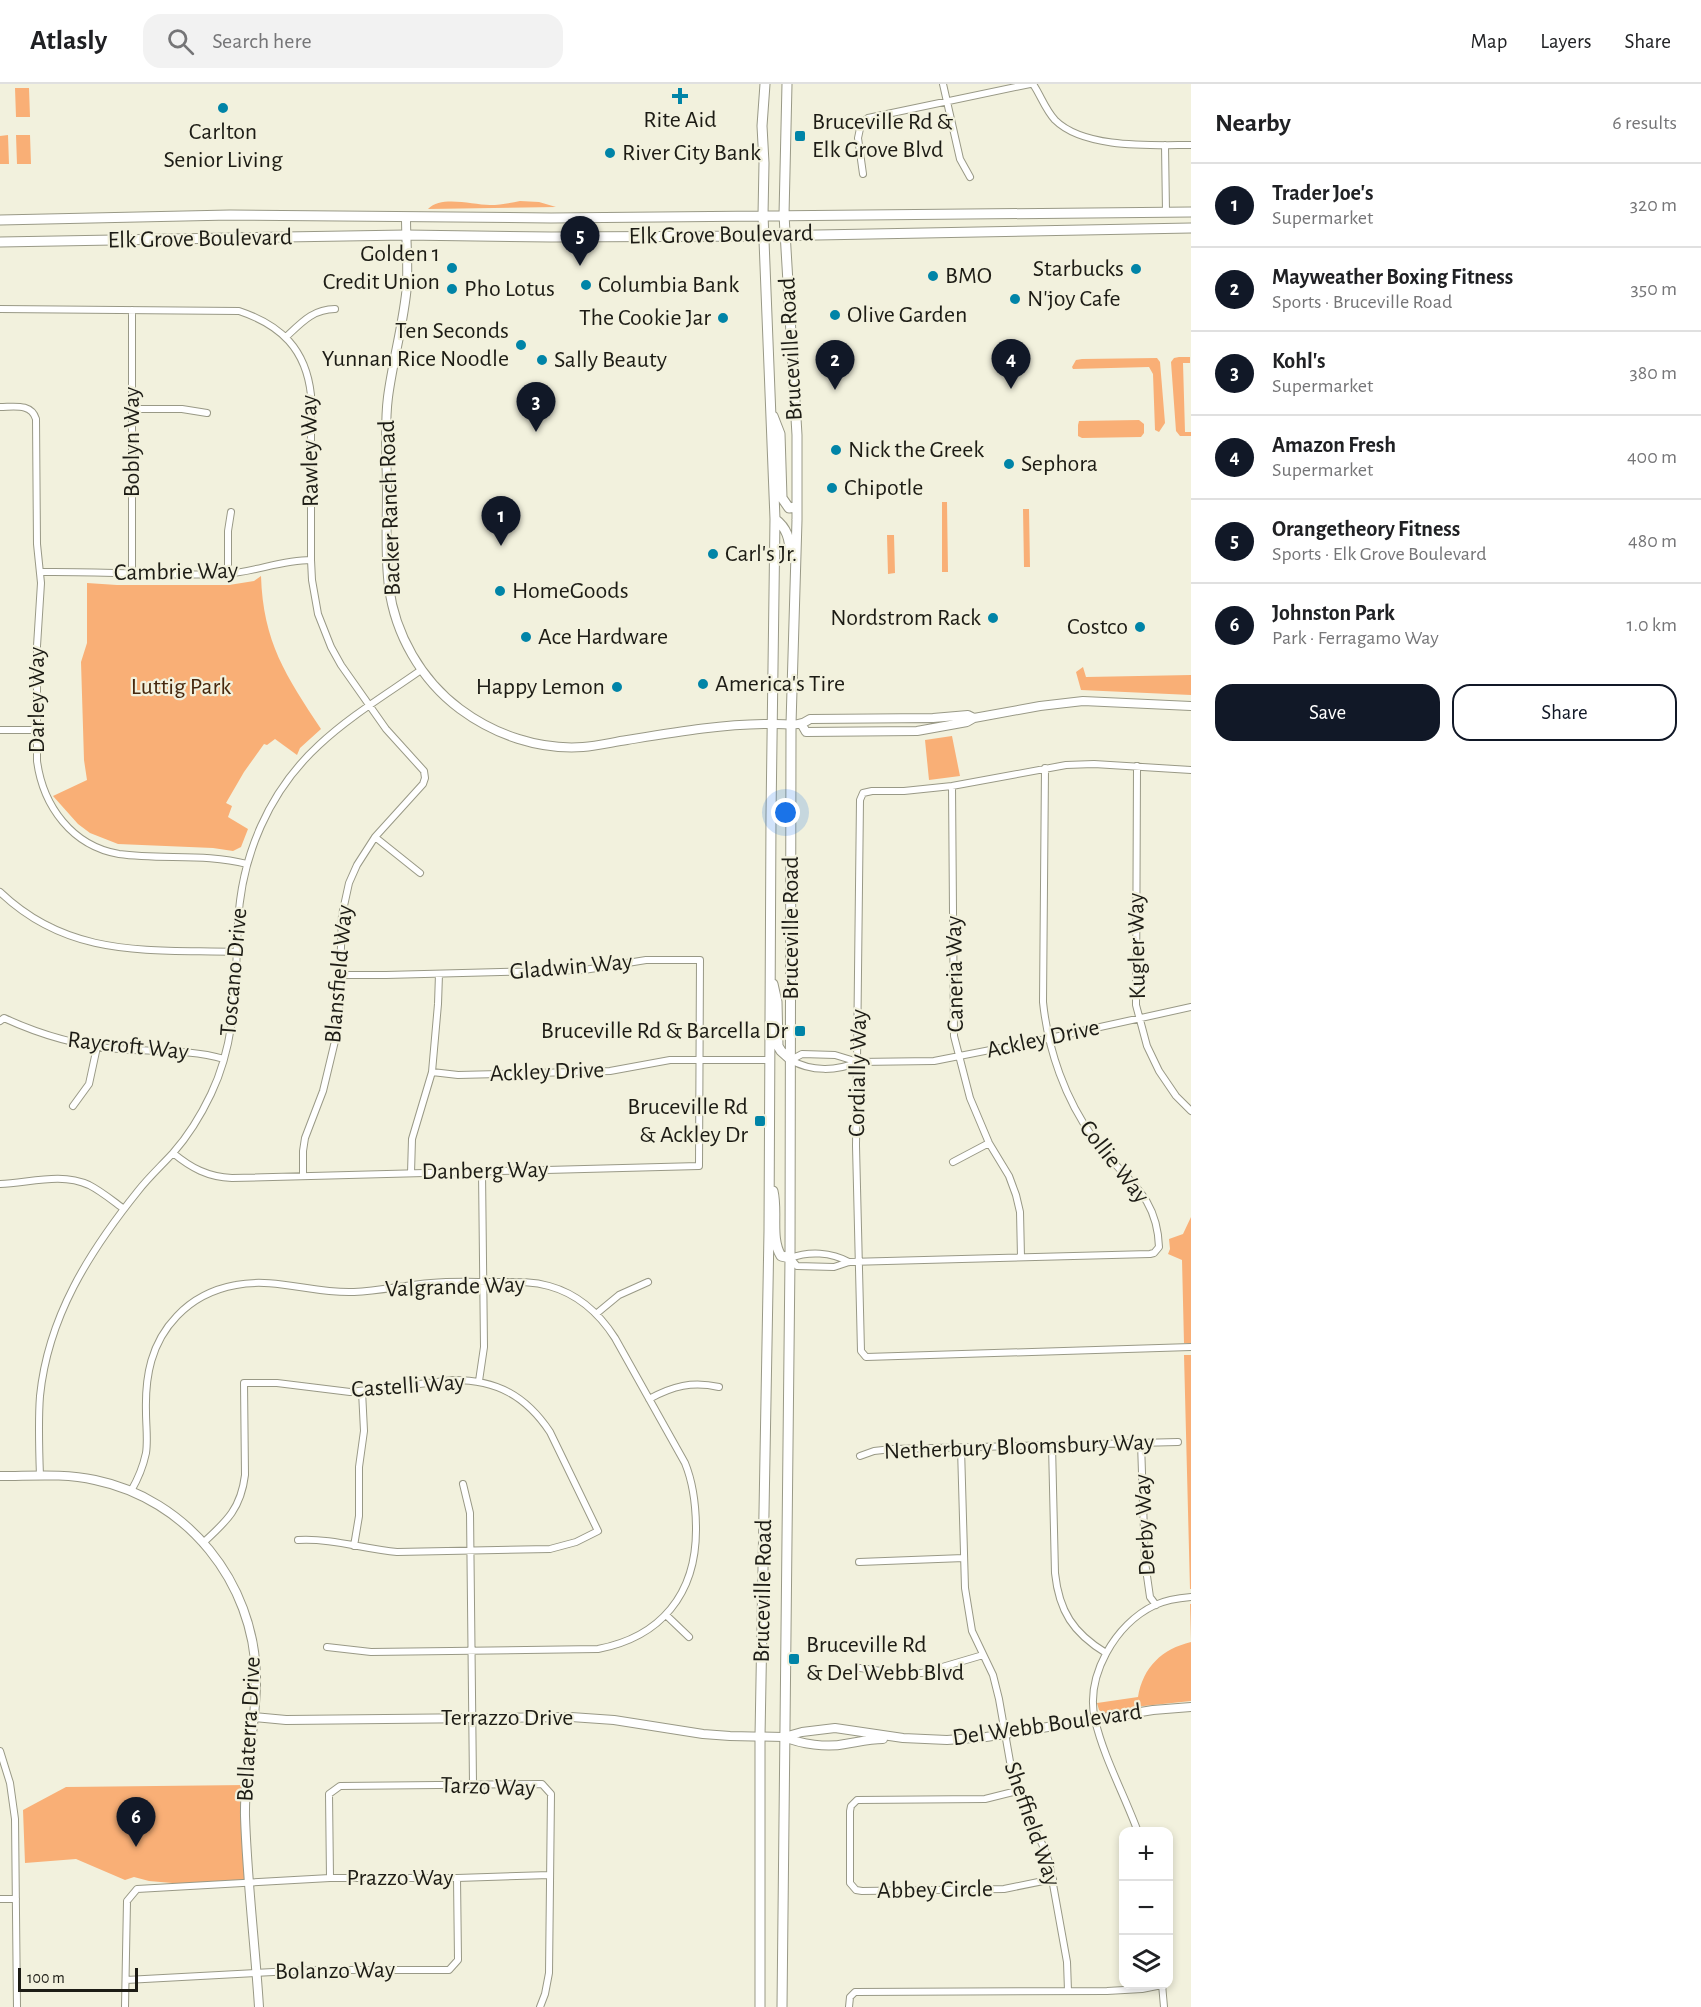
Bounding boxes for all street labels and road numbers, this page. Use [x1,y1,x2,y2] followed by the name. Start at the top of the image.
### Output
[628,221,814,249] street label: Elk Grove Boulevard
[107,225,293,253] street label: Elk Grove Boulevard
[775,277,807,421] street label: Bruceville Road
[120,387,144,497] street label: Boblyn Way
[297,395,323,507] street label: Rawley Way
[375,420,405,596] street label: Backer Ranch Road
[114,559,238,585] street label: Cambrie Way
[25,647,49,753] street label: Darley Way
[779,856,803,1000] street label: Bruceville Road
[1124,893,1150,999] street label: Kugler Way
[321,904,357,1044] street label: Blansfield Way
[216,907,252,1037] street label: Toscano Drive
[942,916,968,1032] street label: Caneria Way
[509,950,633,984] street label: Gladwin Way
[845,1009,871,1137] street label: Cordially Way
[984,1015,1102,1063] street label: Ackley Drive
[66,1028,190,1064] street label: Raycroft Way
[489,1058,605,1086] street label: Ackley Drive
[1074,1116,1154,1208] street label: Collie Way
[421,1158,549,1184] street label: Danberg Way
[384,1273,526,1301] street label: Valgrande Way
[350,1370,466,1402] street label: Castelli Way
[883,1430,1155,1464] street label: Netherbury Bloomsbury Way
[1130,1474,1160,1576] street label: Derby Way
[750,1519,776,1663] street label: Bruceville Road
[233,1656,265,1802] street label: Bellaterra Drive
[951,1700,1143,1750] street label: Del Webb Boulevard
[441,1706,573,1730] street label: Terrazzo Drive
[1000,1759,1064,1889] street label: Sheffield Way
[440,1773,536,1801] street label: Tarzo Way
[346,1866,454,1890] street label: Prazzo Way
[877,1877,993,1903] street label: Abbey Circle
[275,1958,395,1984] street label: Bolanzo Way

